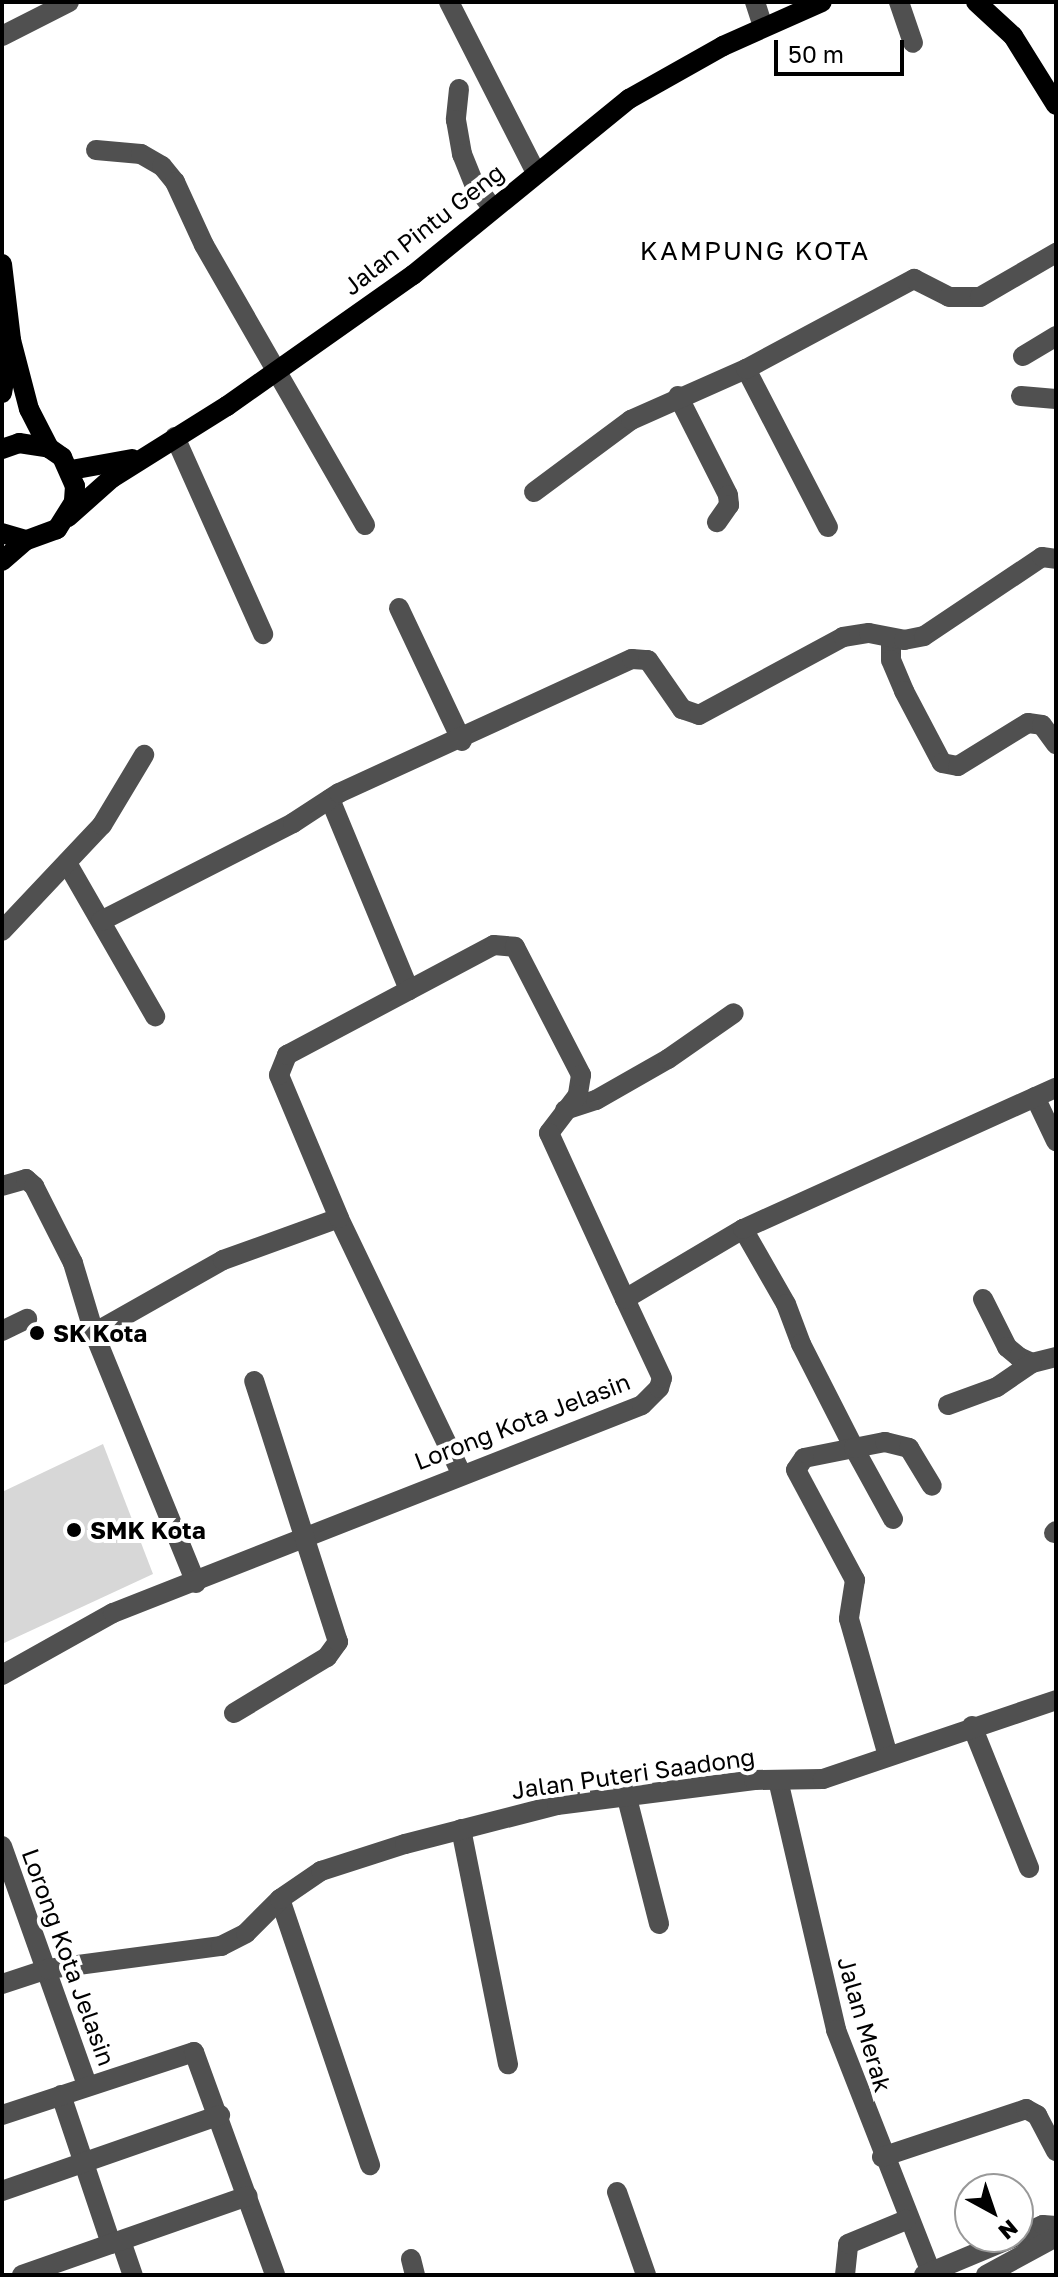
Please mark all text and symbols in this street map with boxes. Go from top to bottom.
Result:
scale bar [778,24,908,74]
text: 50 m [788,39,844,68]
street label: Jalan Pintu Geng [337,157,509,301]
district label: KAMPUNG KOTA [640,235,870,267]
place label: SK Kota [53,1319,147,1347]
marker: SK Kota [28,1324,46,1342]
street label: Lorong Kota Jelasin [410,1367,634,1475]
place label: SMK Kota [90,1516,206,1544]
marker: SMK Kota [65,1521,83,1539]
street label: Jalan Puteri Saadong [509,1742,757,1804]
street label: Lorong Kota Jelasin [16,1845,122,2069]
street label: Jalan Merak [832,1953,898,2095]
north arrow [954,2173,1034,2253]
text: N [993,2215,1024,2246]

